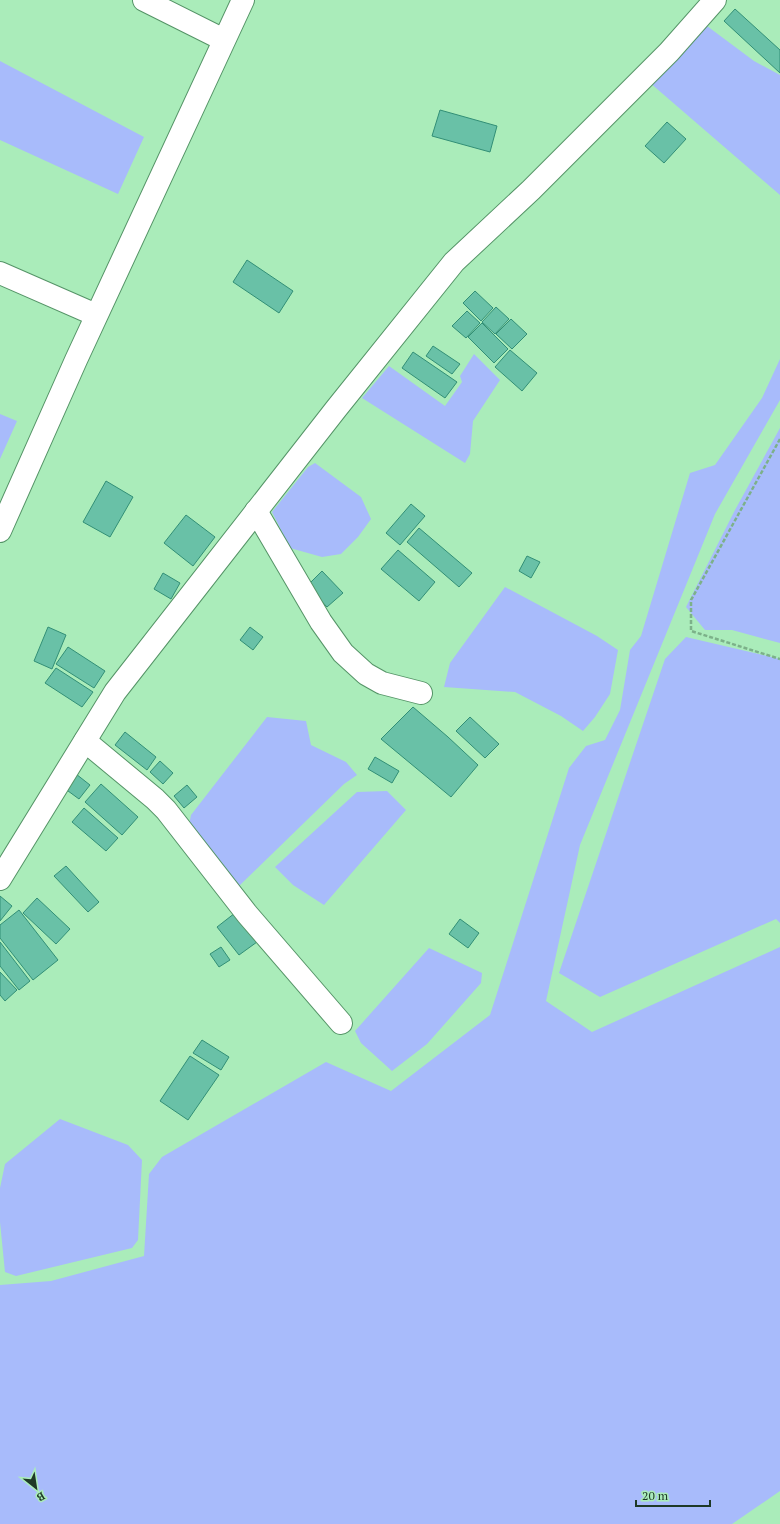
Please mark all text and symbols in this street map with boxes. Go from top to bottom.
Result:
north arrow [16,1468,56,1508]
scale bar [636,1482,710,1508]
text: 20 m [642,1488,669,1503]
text: B [34,1489,48,1505]

